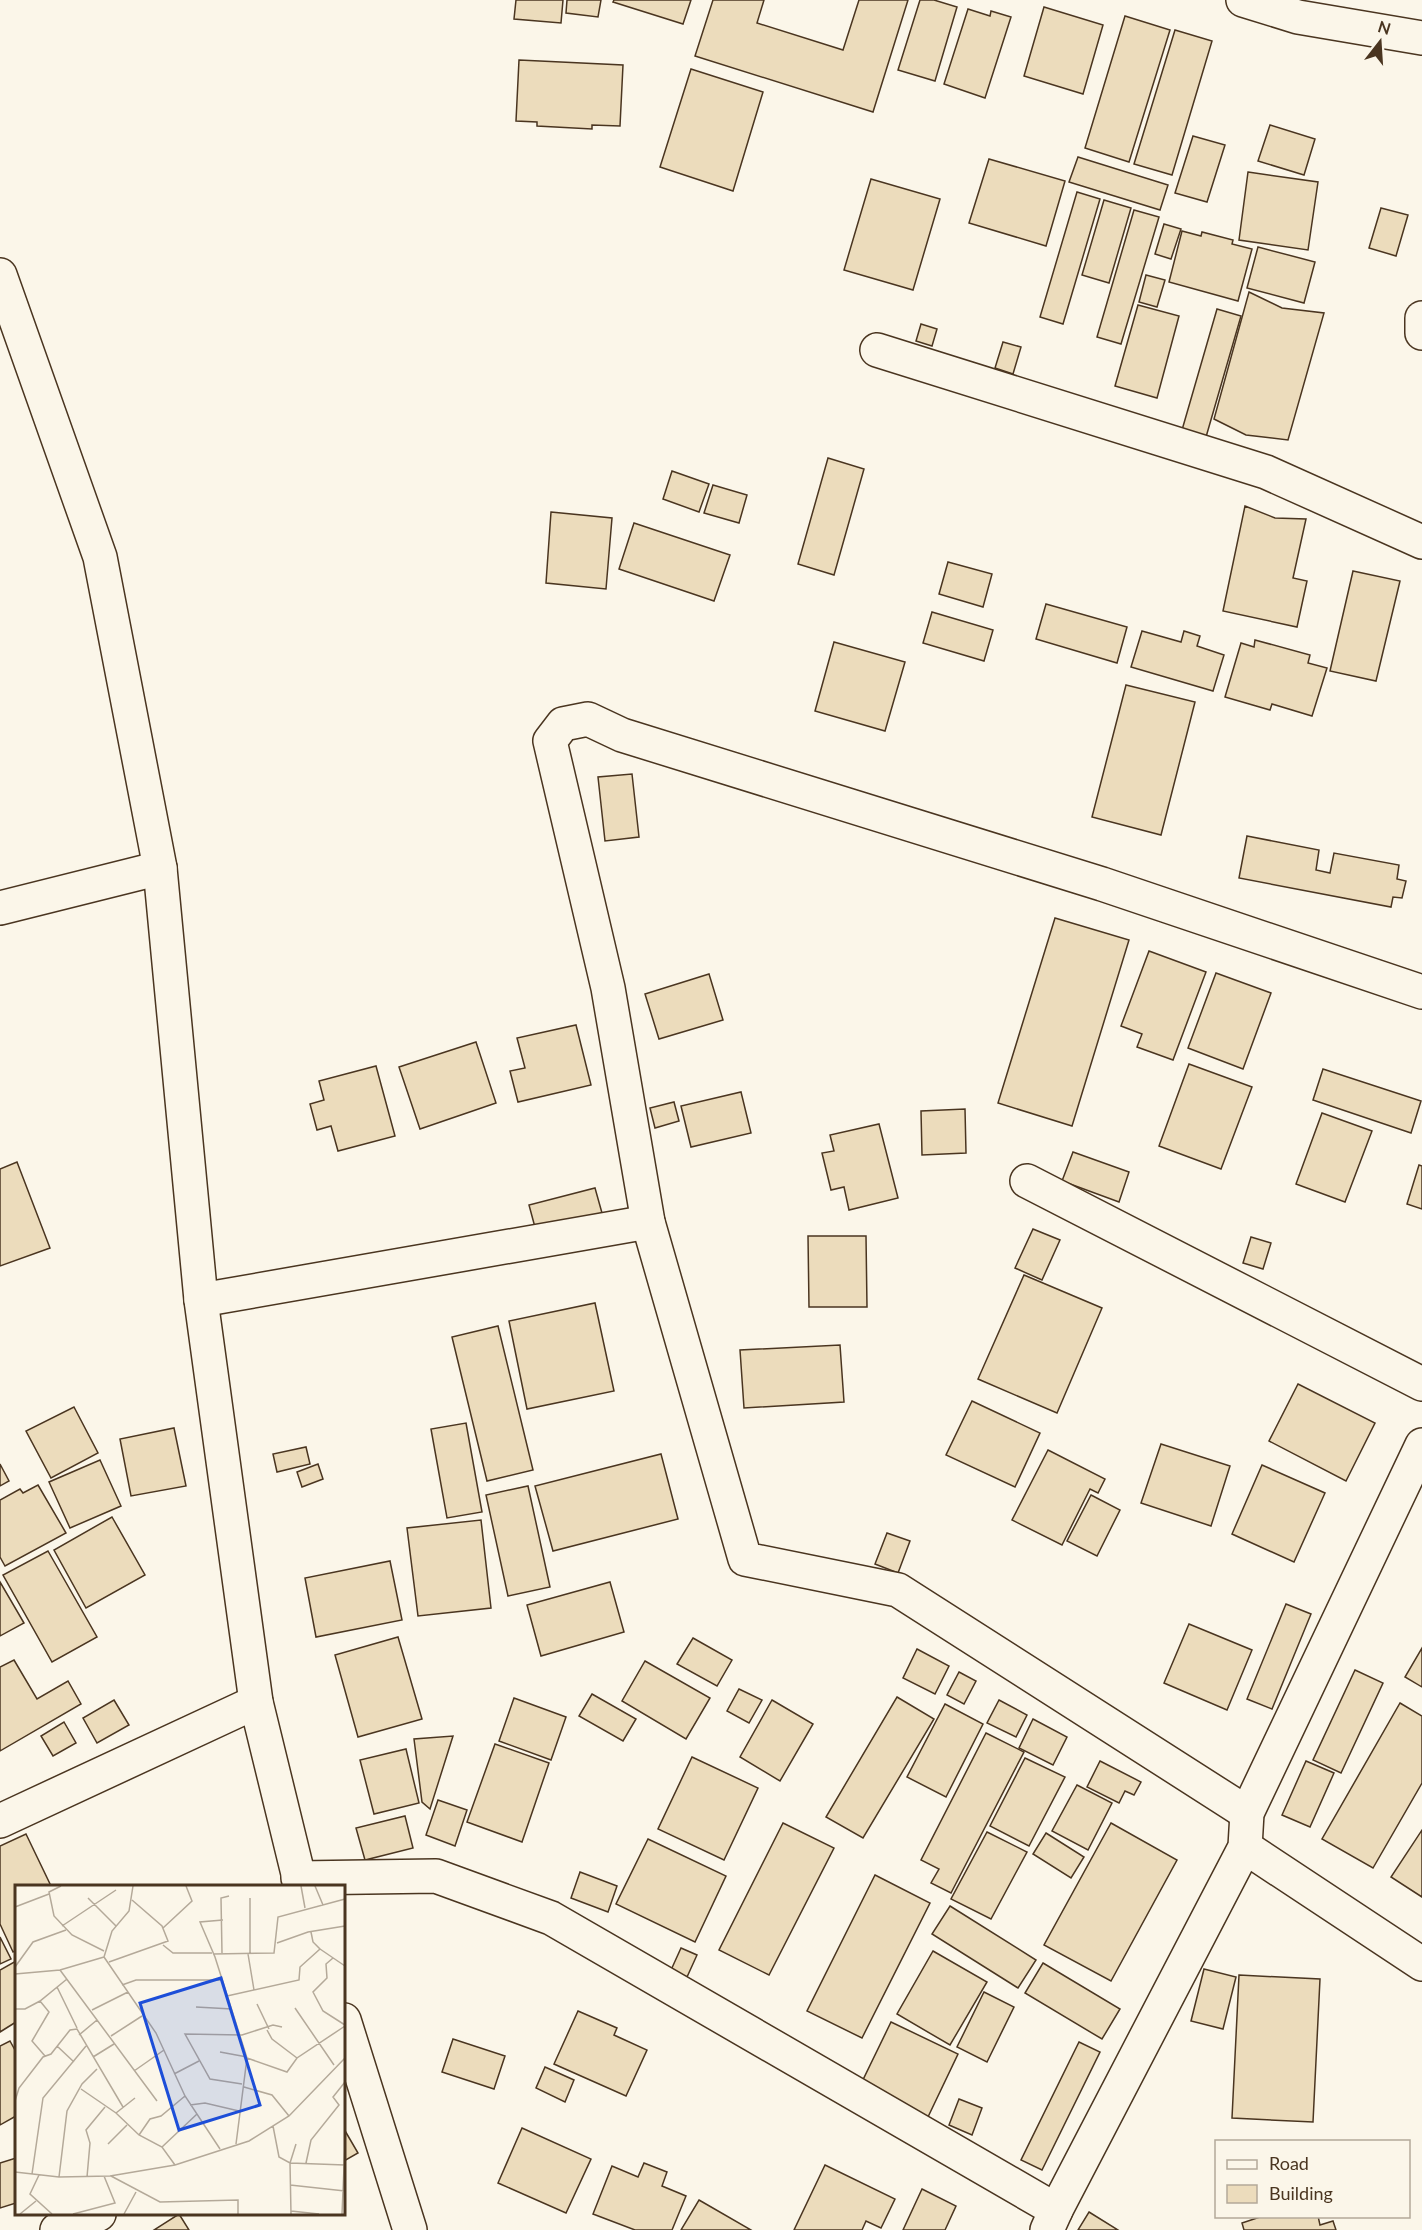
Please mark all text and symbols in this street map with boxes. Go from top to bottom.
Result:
north arrow [1350,12,1410,72]
text: N [1376,16,1393,38]
inset map [15,1885,345,2215]
legend [1215,2140,1410,2218]
text: Road [1269,2152,1309,2174]
text: Building [1269,2182,1333,2204]

